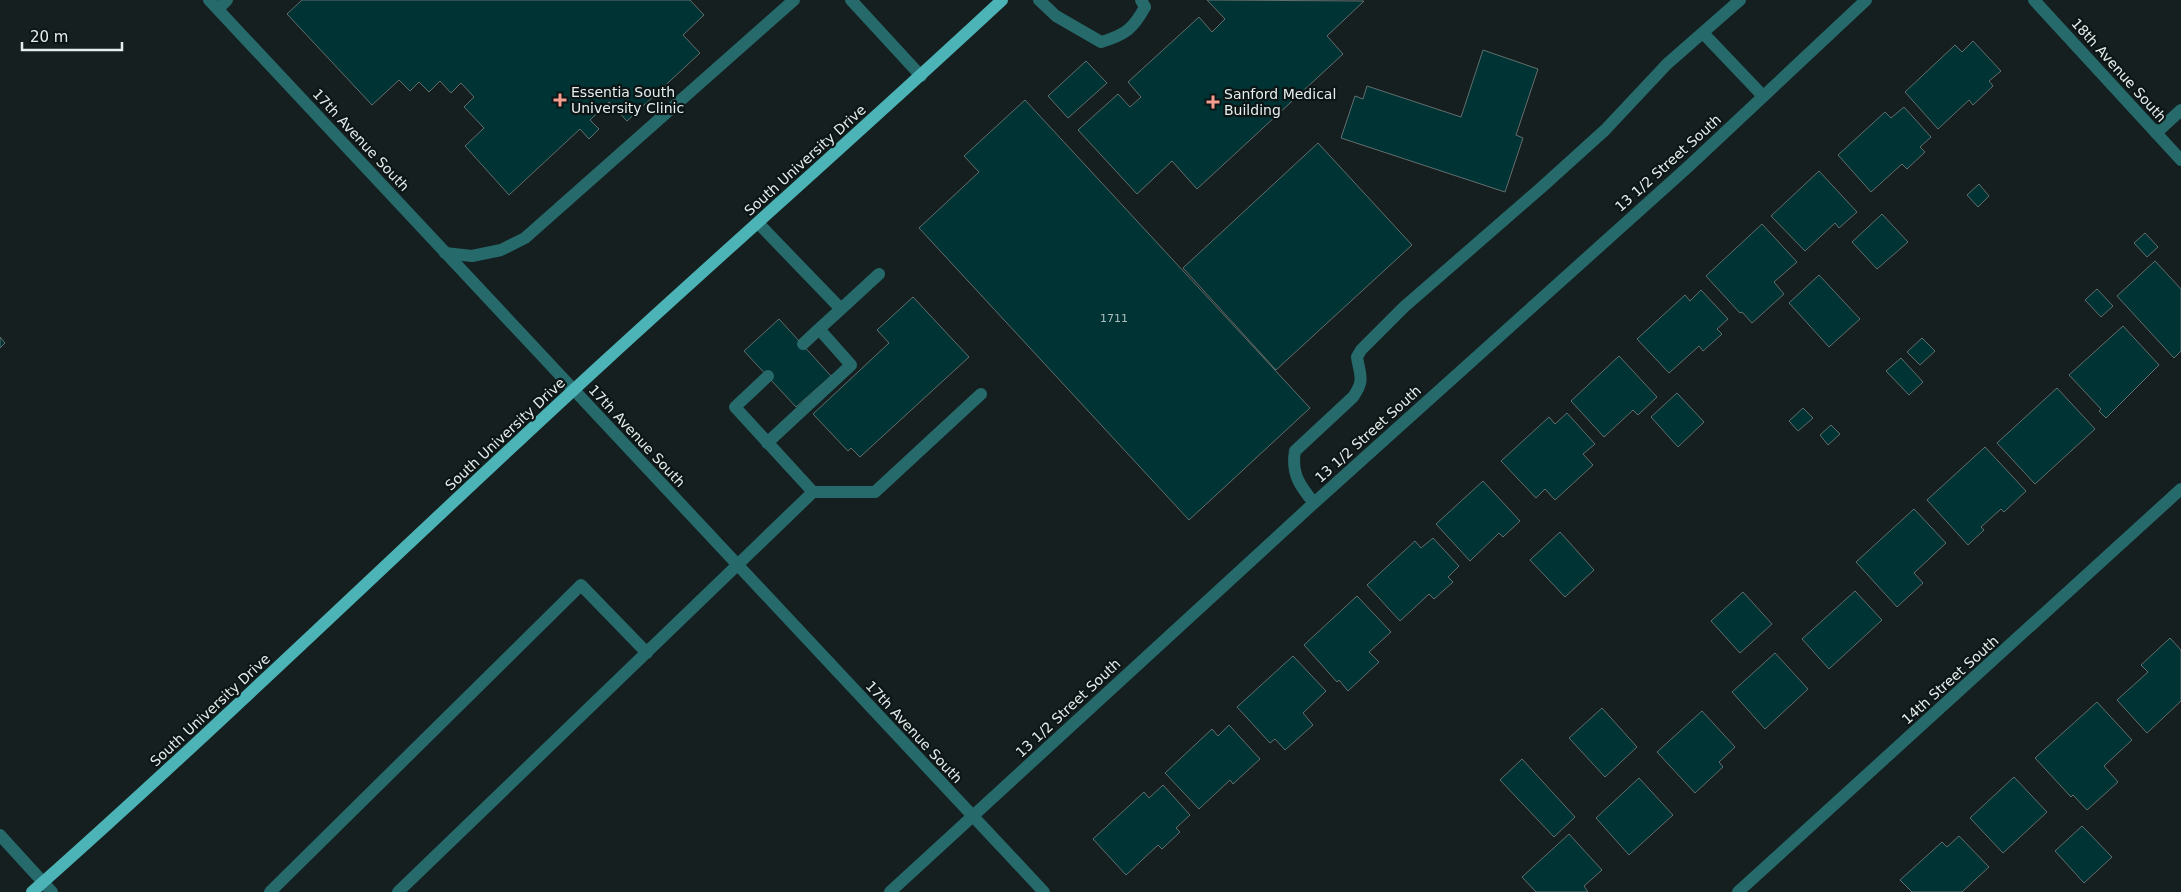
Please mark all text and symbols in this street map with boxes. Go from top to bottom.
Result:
street label: 18th Avenue South [2068,15,2170,125]
scale bar [22,20,122,52]
text: 20 m [30,28,68,46]
place label: Essentia South University Clinic [571,84,684,116]
street label: 17th Avenue South [310,86,412,194]
place label: Sanford Medical Building [1224,86,1336,118]
marker: Essentia South University Clinic [553,93,567,107]
marker: Sanford Medical Building [1206,95,1220,109]
street label: South University Drive [741,101,869,219]
street label: 13 1/2 Street South [1612,111,1724,215]
house number: 1711 [1100,312,1128,325]
street label: South University Drive [442,374,568,494]
street label: 17th Avenue South [586,382,688,490]
street label: 13 1/2 Street South [1312,382,1424,486]
street label: 14th Street South [1898,632,2002,728]
street label: South University Drive [147,650,273,770]
street label: 13 1/2 Street South [1012,655,1124,761]
street label: 17th Avenue South [863,678,965,786]

